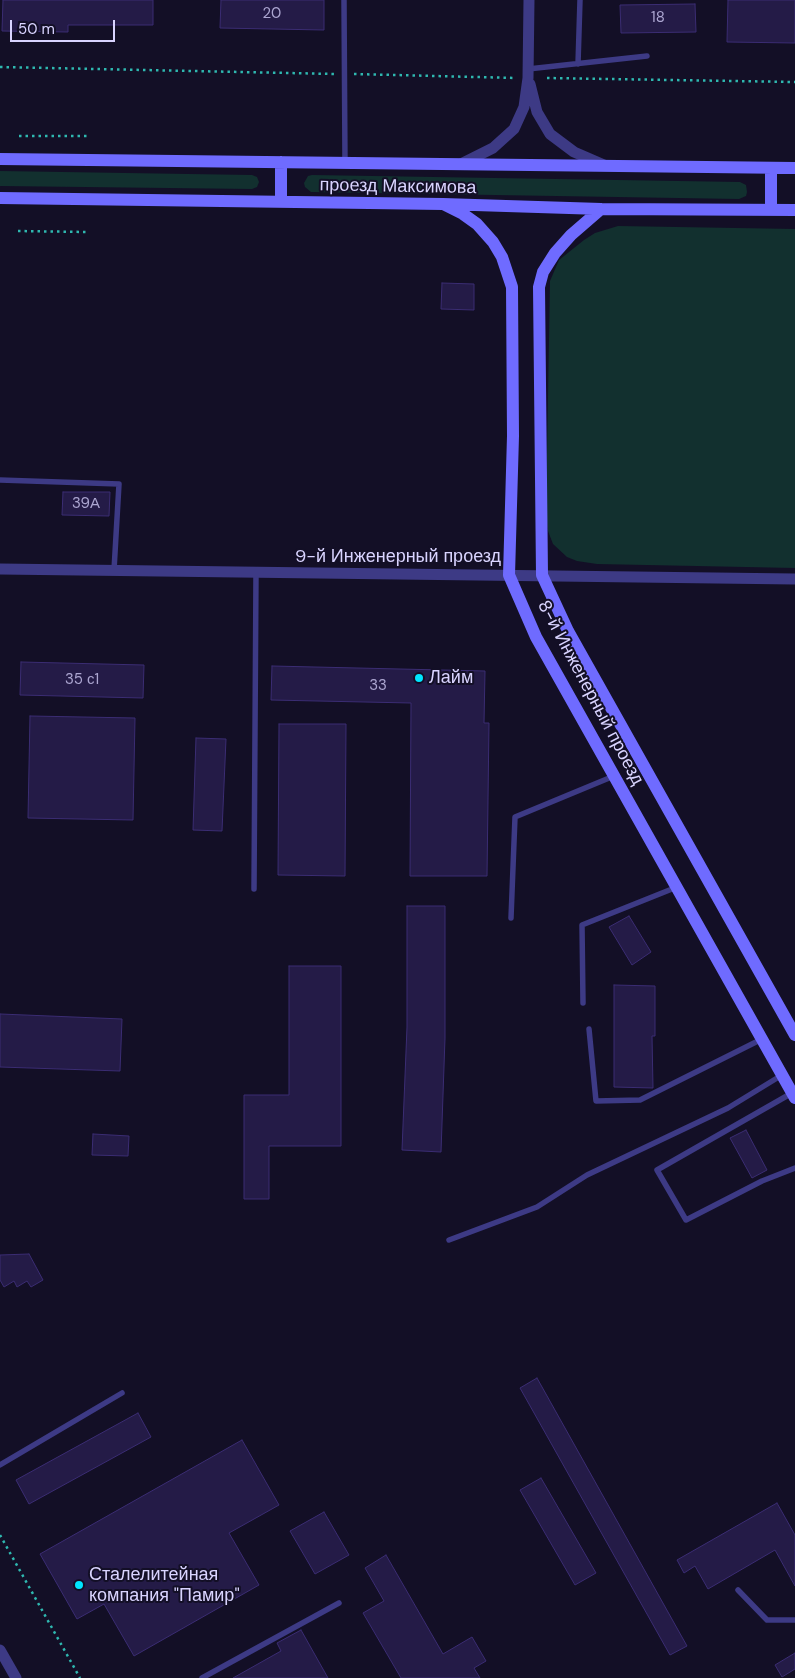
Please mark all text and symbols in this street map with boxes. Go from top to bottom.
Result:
house number: 20 [263,5,281,23]
house number: 18 [651,9,665,27]
scale bar [12,10,118,42]
text: 50 m [18,19,55,39]
street label: проезд Максимова [320,175,476,199]
house number: 39А [72,495,100,513]
street label: 9-й Инженерный проезд [295,546,501,568]
street label: 8-й Инженерный проезд [532,597,648,789]
place label: Лайм [429,667,473,689]
house number: 35 с1 [65,671,99,689]
marker: Лайм [413,672,425,684]
house number: 33 [369,677,387,695]
place label: Сталелитейная компания "Памир" [89,1564,240,1606]
marker: Сталелитейная компания "Памир" [73,1579,85,1591]

